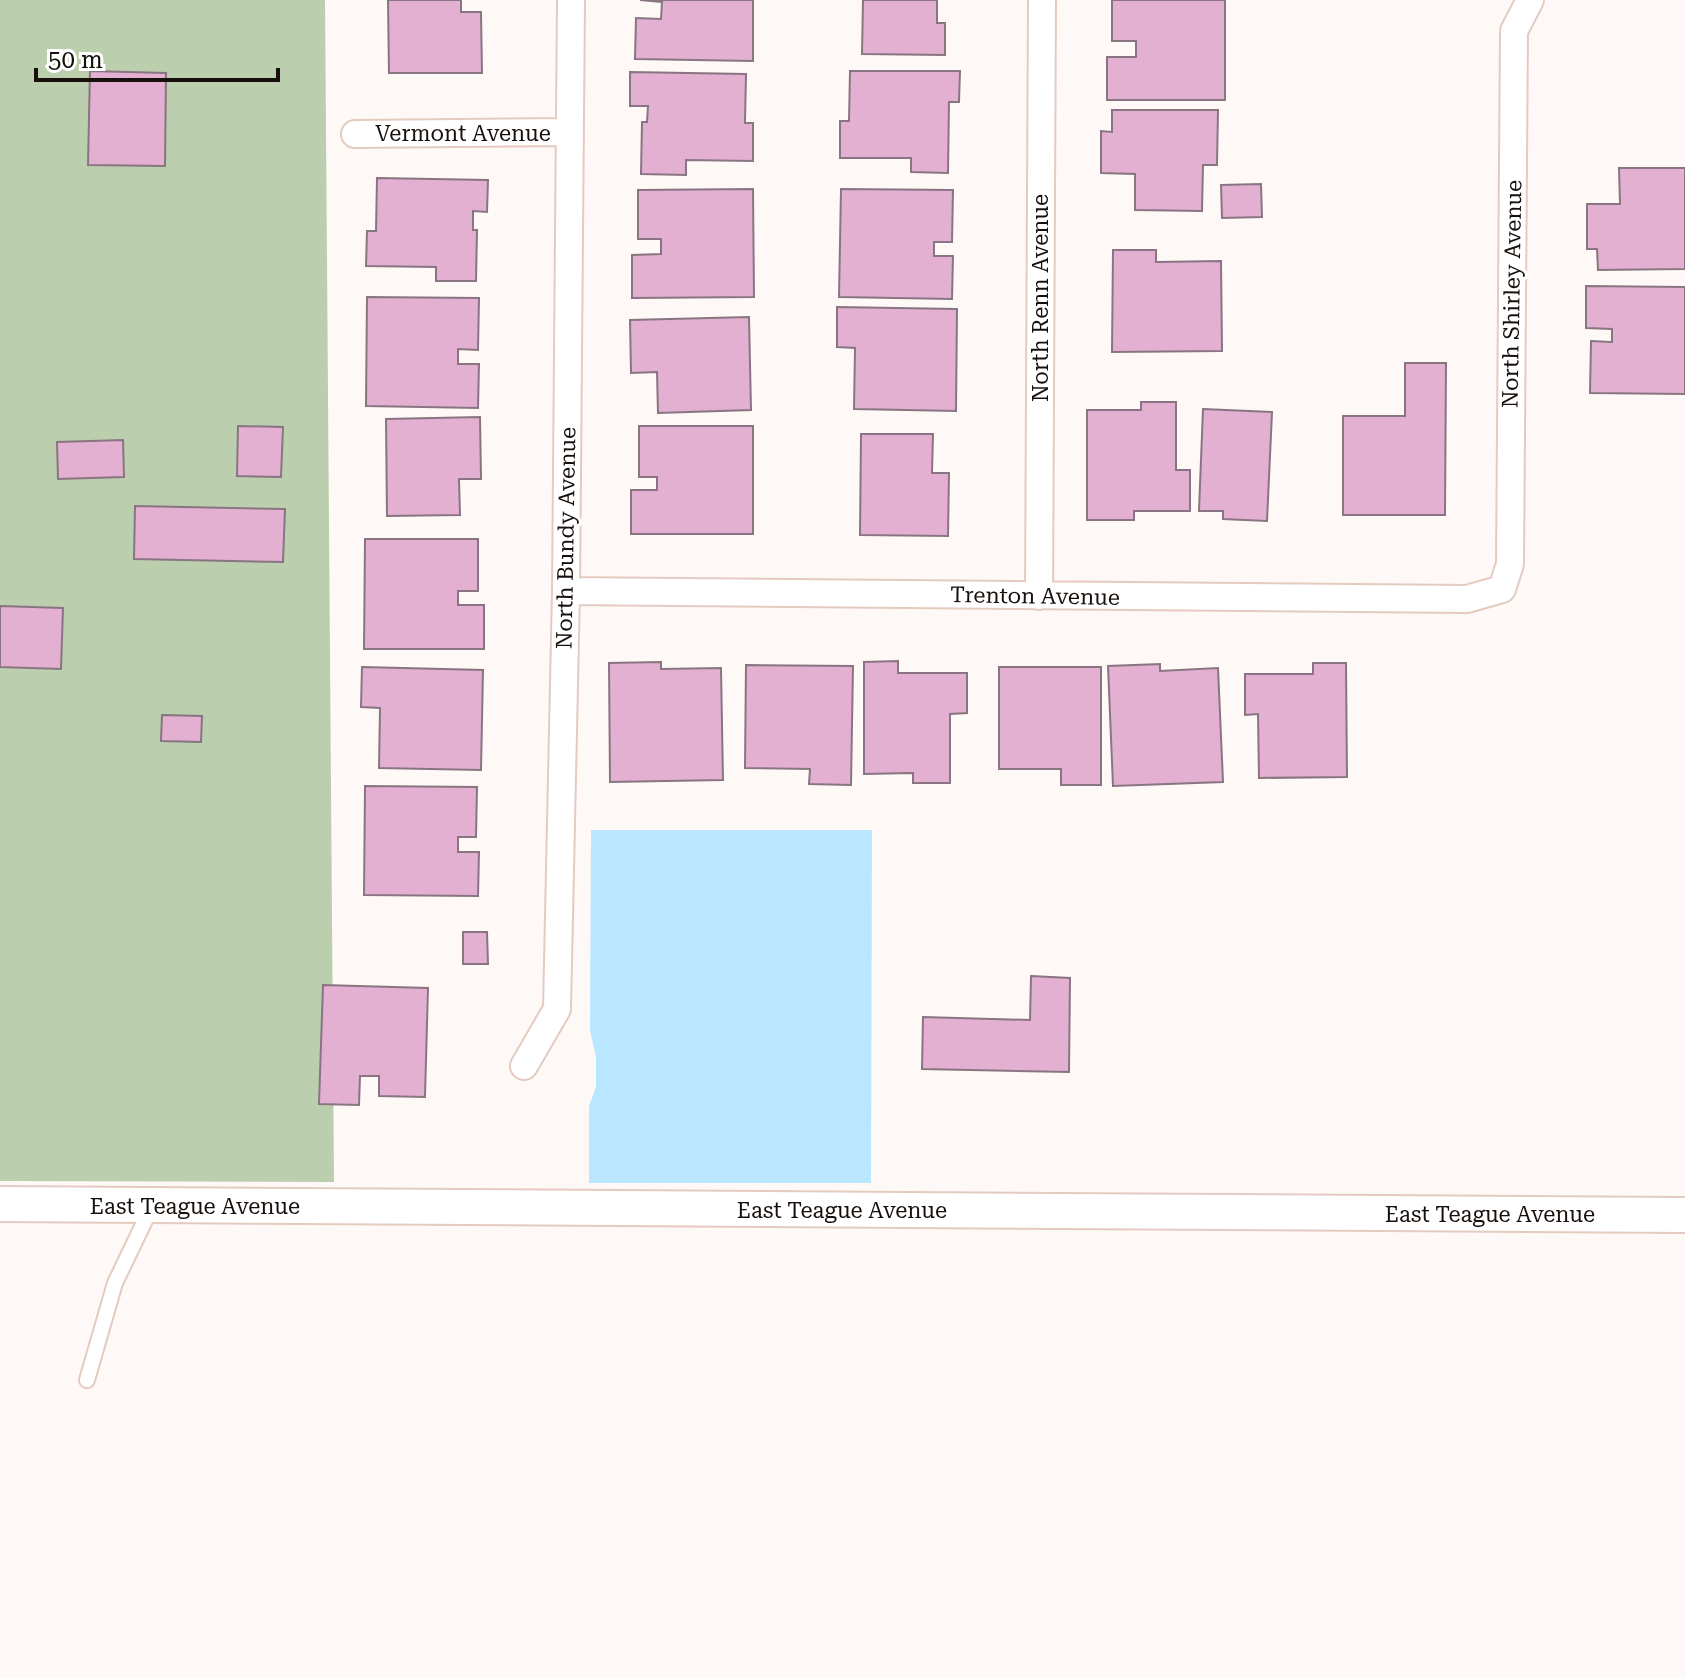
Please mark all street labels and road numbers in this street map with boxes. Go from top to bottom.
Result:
street label: Vermont Avenue [375,121,551,146]
street label: North Shirley Avenue [1498,180,1526,408]
street label: North Renn Avenue [1028,194,1053,402]
street label: North Bundy Avenue [552,427,580,649]
street label: Trenton Avenue [950,582,1120,610]
street label: East Teague Avenue [90,1194,300,1219]
street label: East Teague Avenue [737,1198,947,1223]
street label: East Teague Avenue [1385,1202,1595,1227]

